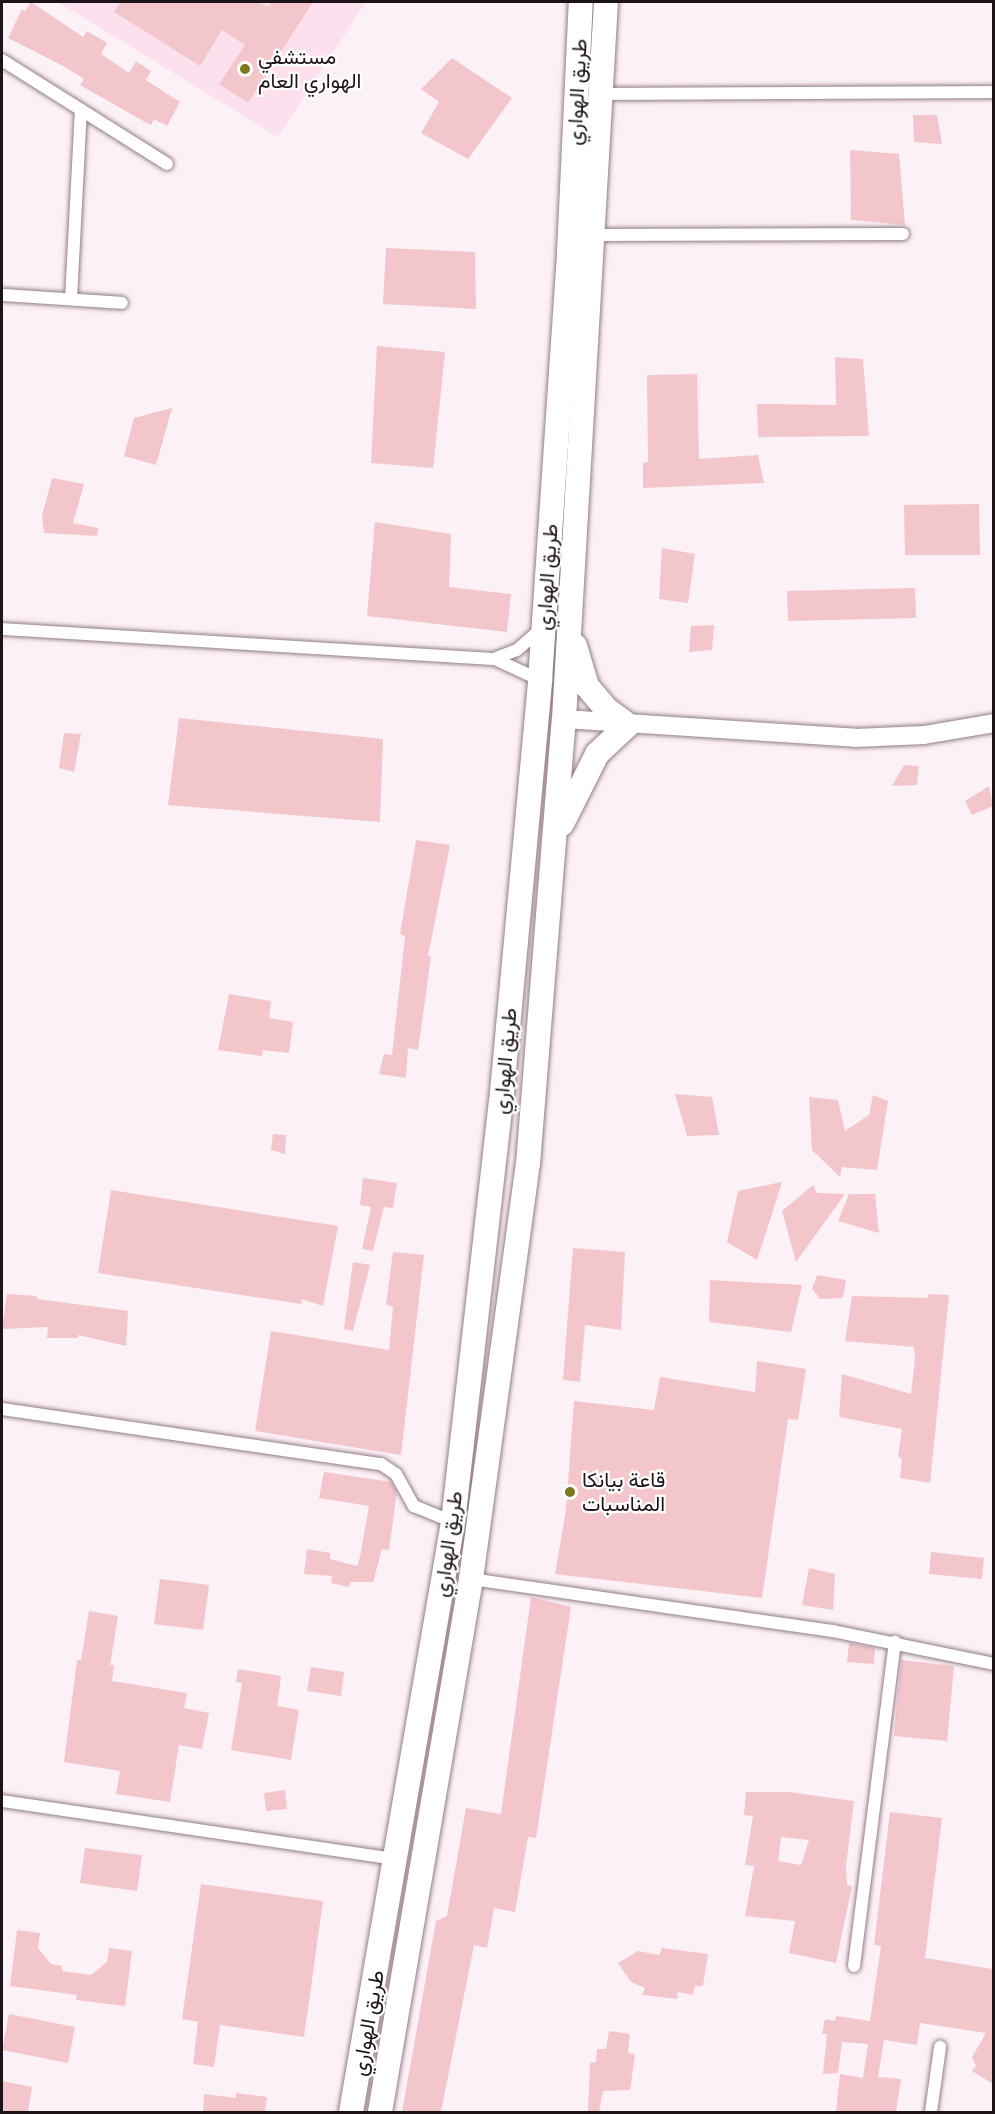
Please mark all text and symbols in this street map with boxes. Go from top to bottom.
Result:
street label: طريق الهواري [562,38,592,146]
place label: مستشفي الهواري العام [258,44,361,94]
marker: مستشفي الهواري العام [236,60,254,78]
street label: طريق الهواري [531,523,563,631]
street label: طريق الهواري [488,1007,522,1115]
place label: قاعة بيانكا المناسبات [582,1467,665,1517]
marker: قاعة بيانكا المناسبات [563,1485,577,1499]
street label: طريق الهواري [428,1489,468,1599]
street label: طريق الهواري [346,1968,390,2078]

